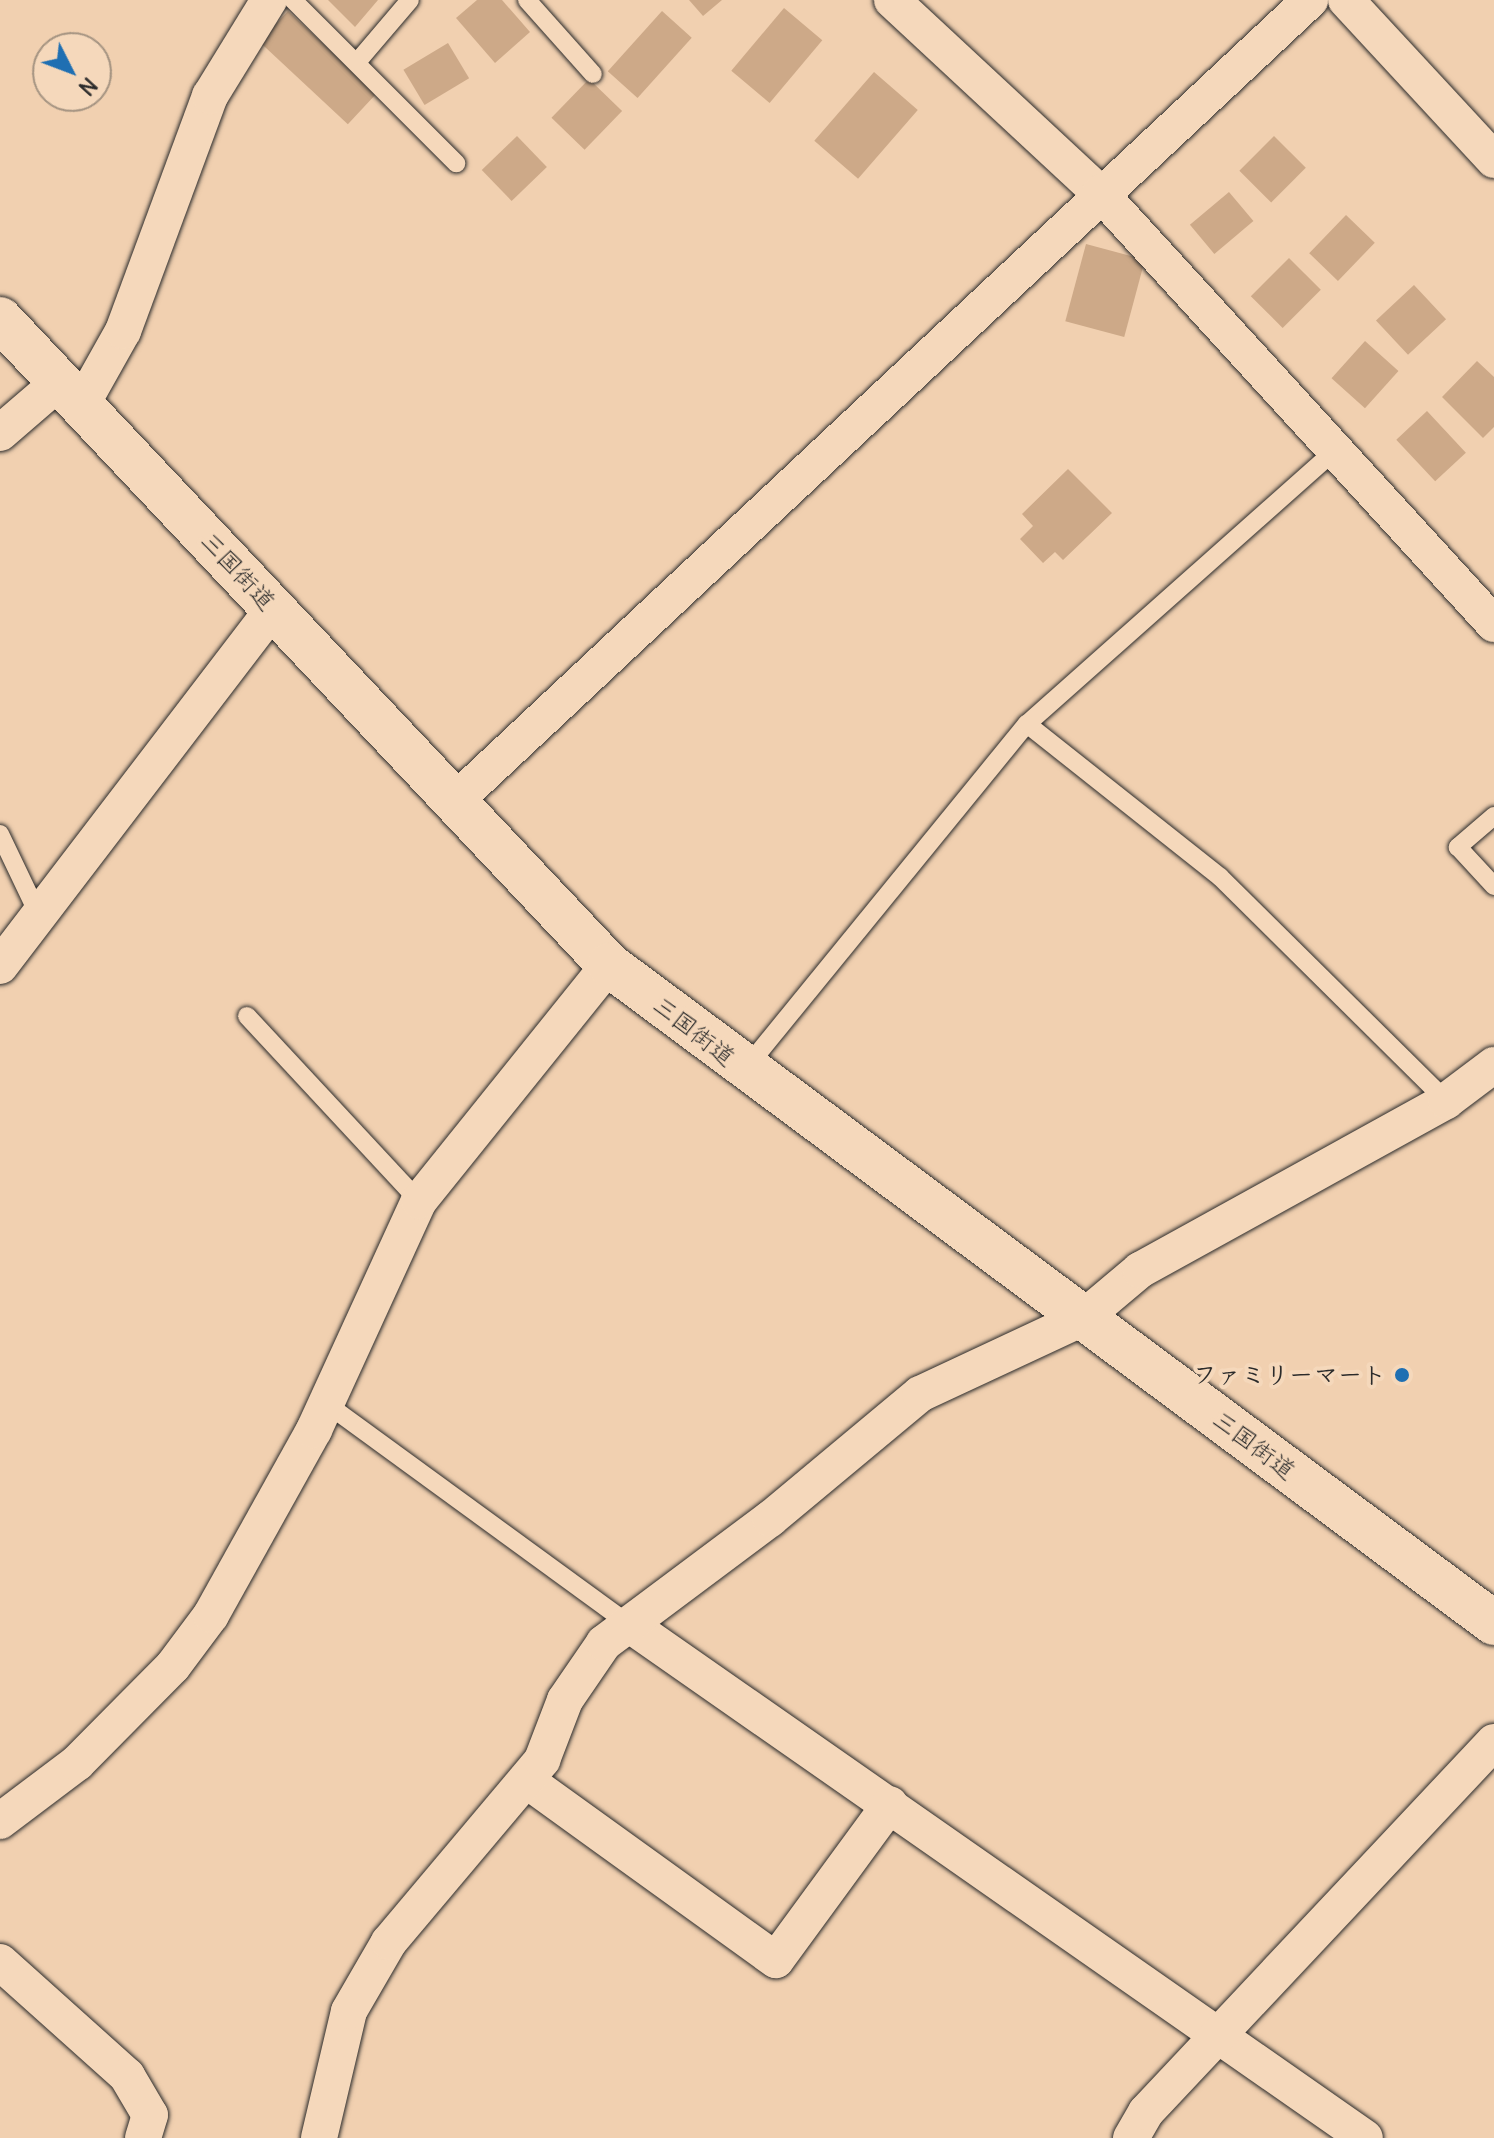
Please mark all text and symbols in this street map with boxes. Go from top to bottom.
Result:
north arrow [32,32,112,112]
text: N [73,72,104,102]
street label: 三国街道 [195,526,281,616]
street label: 三国街道 [647,990,741,1072]
place label: ファミリーマート [1194,1361,1386,1389]
marker: ファミリーマート [1393,1366,1411,1384]
street label: 三国街道 [1207,1405,1301,1485]

